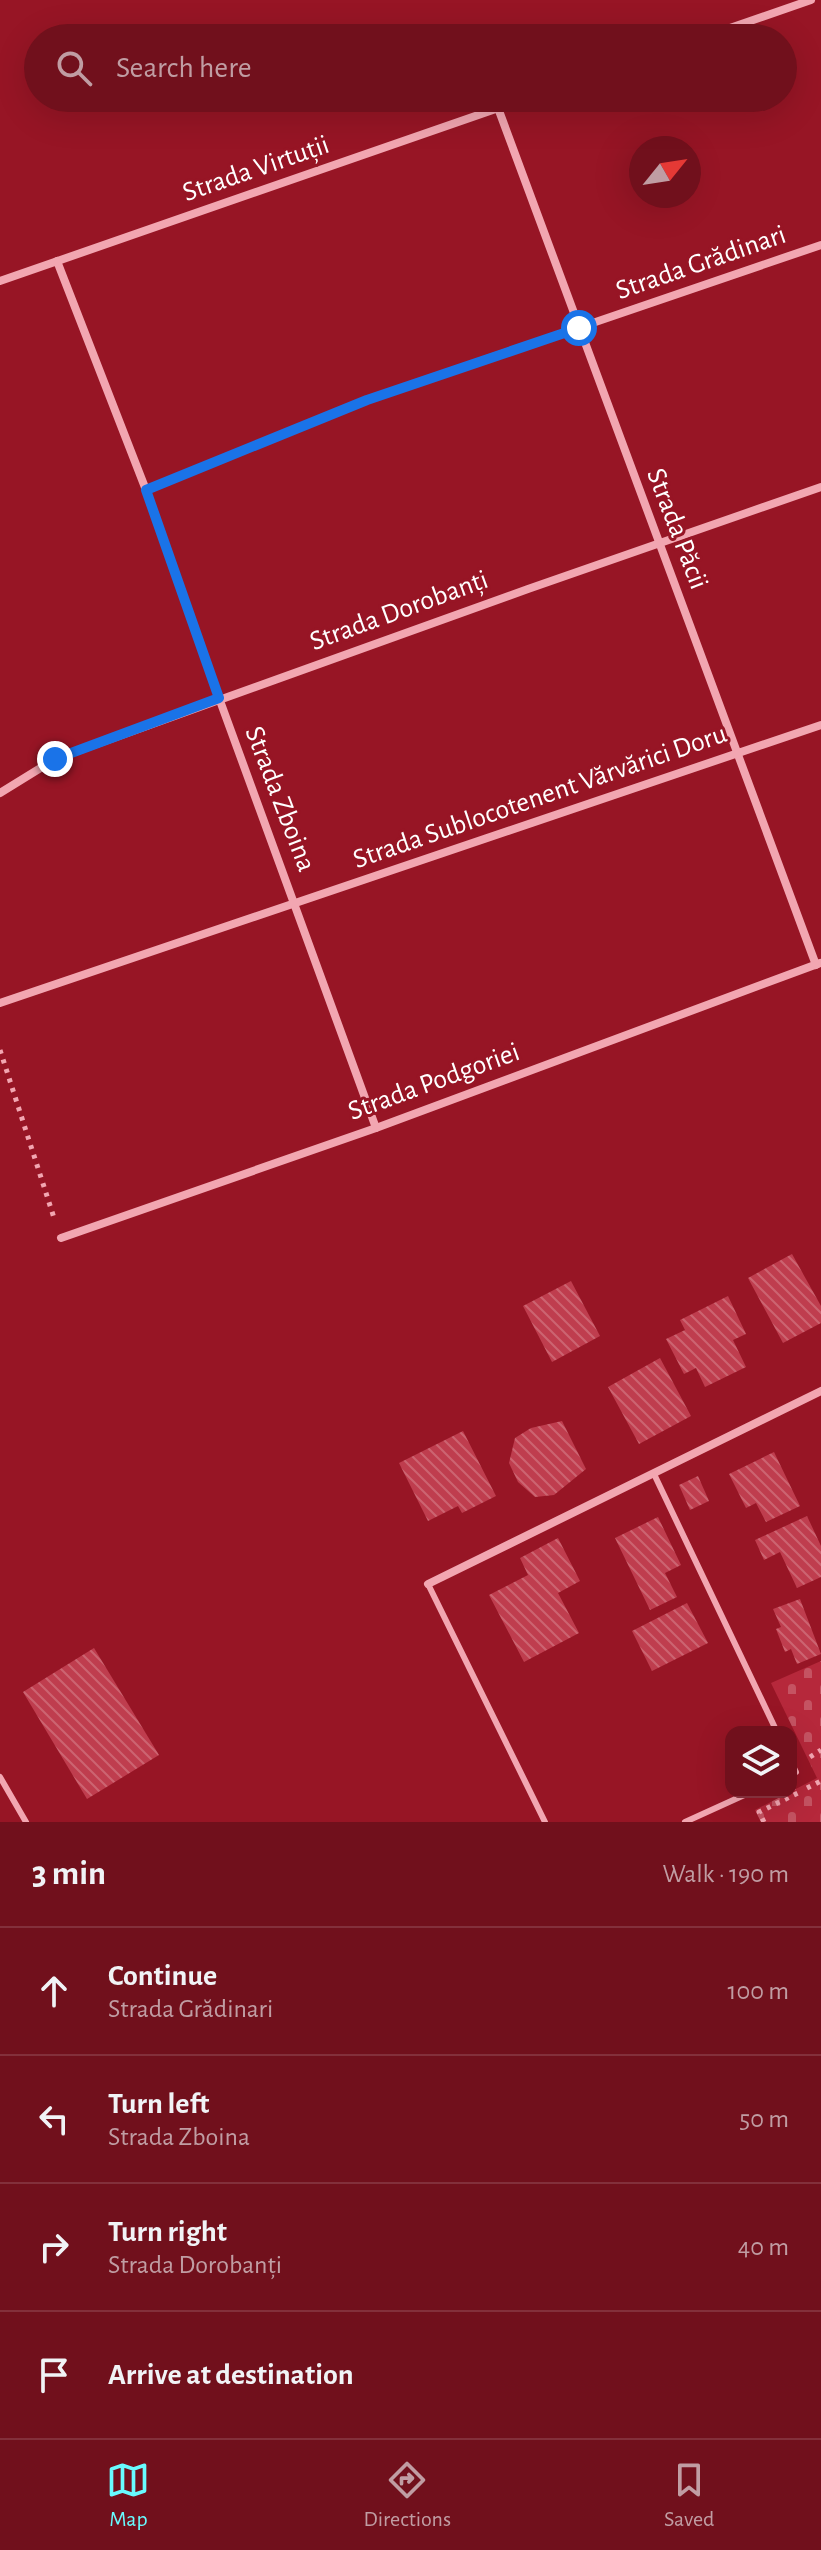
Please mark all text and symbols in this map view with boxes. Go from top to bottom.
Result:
search box [24,24,797,112]
icon: search [52,46,96,90]
text: Search here [116,53,252,83]
street label: Strada Virtuții [179,131,333,208]
north arrow [629,136,701,208]
street label: Strada Grădinari [612,221,790,305]
route start [561,310,597,346]
street label: Strada Păcii [641,465,713,593]
street label: Strada Dorobanți [306,566,492,657]
street label: Strada Sublocotenent Vărvărici Doru [350,720,730,874]
street label: Strada Zboina [240,723,321,875]
route end [37,741,73,777]
street label: Strada Podgoriei [345,1038,523,1126]
map controls [725,1726,797,1798]
button: layers [725,1726,797,1798]
text: 3 min [32,1857,106,1891]
text: Walk · 190 m [662,1861,789,1887]
text: Continue [108,1961,217,1991]
icon: ahead [32,1969,76,2013]
text: 100 m [728,1978,789,2004]
text: Strada Grădinari [108,1996,273,2022]
text: Turn left [108,2089,209,2119]
icon: left [32,2097,76,2141]
text: 50 m [739,2106,789,2132]
text: Strada Zboina [108,2124,250,2150]
text: Turn right [108,2217,227,2247]
icon: right [32,2225,76,2269]
text: 40 m [738,2234,789,2260]
text: Strada Dorobanți [108,2252,282,2278]
icon: arrive [32,2353,76,2397]
text: Arrive at destination [108,2360,354,2390]
tab: Map [106,2458,150,2532]
tab: Directions [363,2458,451,2532]
tab: Saved [664,2458,714,2532]

